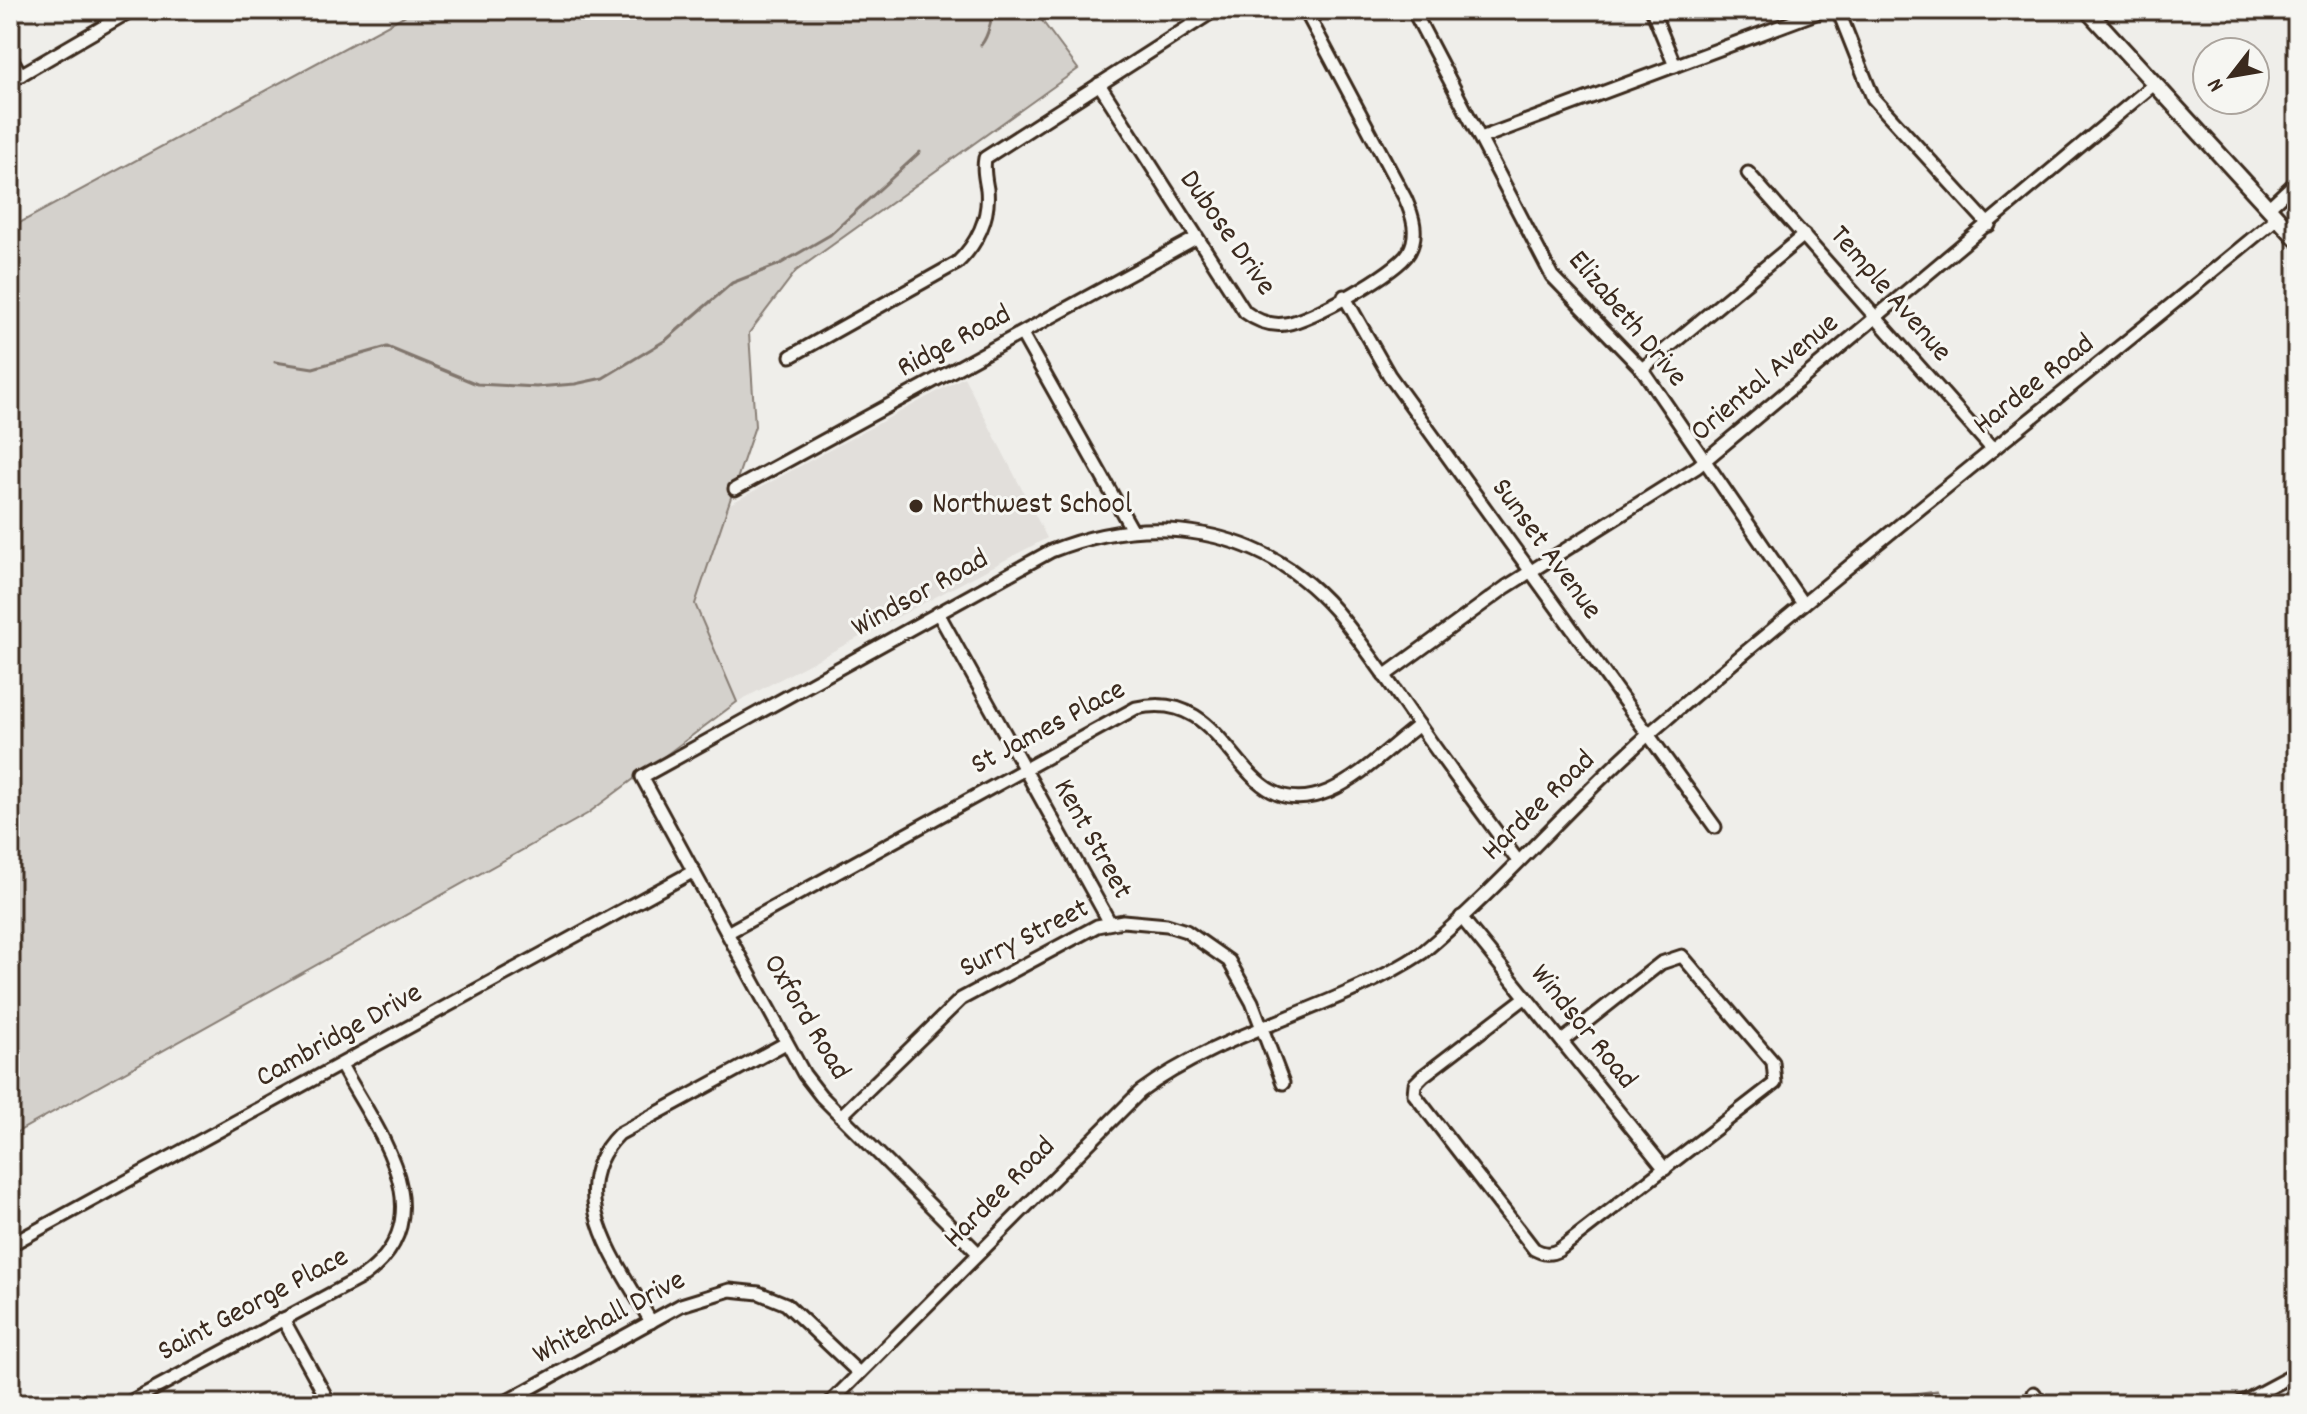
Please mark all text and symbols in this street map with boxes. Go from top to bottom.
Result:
north arrow [2191,36,2271,116]
text: N [2201,72,2233,97]
street label: Dubose Drive [1167,162,1285,306]
street label: Temple Avenue [1817,217,1961,373]
street label: Elizabeth Drive [1556,242,1696,398]
street label: Ridge Road [890,295,1020,391]
street label: Oriental Avenue [1682,304,1850,454]
street label: Hardee Road [1965,325,2105,447]
street label: Sunset Avenue [1479,470,1611,630]
place label: Northwest School [932,485,1132,528]
marker: Northwest School [907,497,925,515]
street label: Windsor Road [845,540,997,650]
street label: St James Place [964,670,1134,788]
street label: Hardee Road [1473,742,1607,872]
street label: Kent Street [1040,772,1142,908]
street label: Surry Street [953,889,1097,991]
street label: Oxford Road [750,947,860,1089]
street label: Windsor Road [1518,956,1646,1100]
street label: Cambridge Drive [249,974,431,1100]
street label: Hardee Road [935,1128,1067,1260]
street label: Saint George Place [151,1238,357,1374]
street label: Whitehall Drive [526,1261,694,1377]

